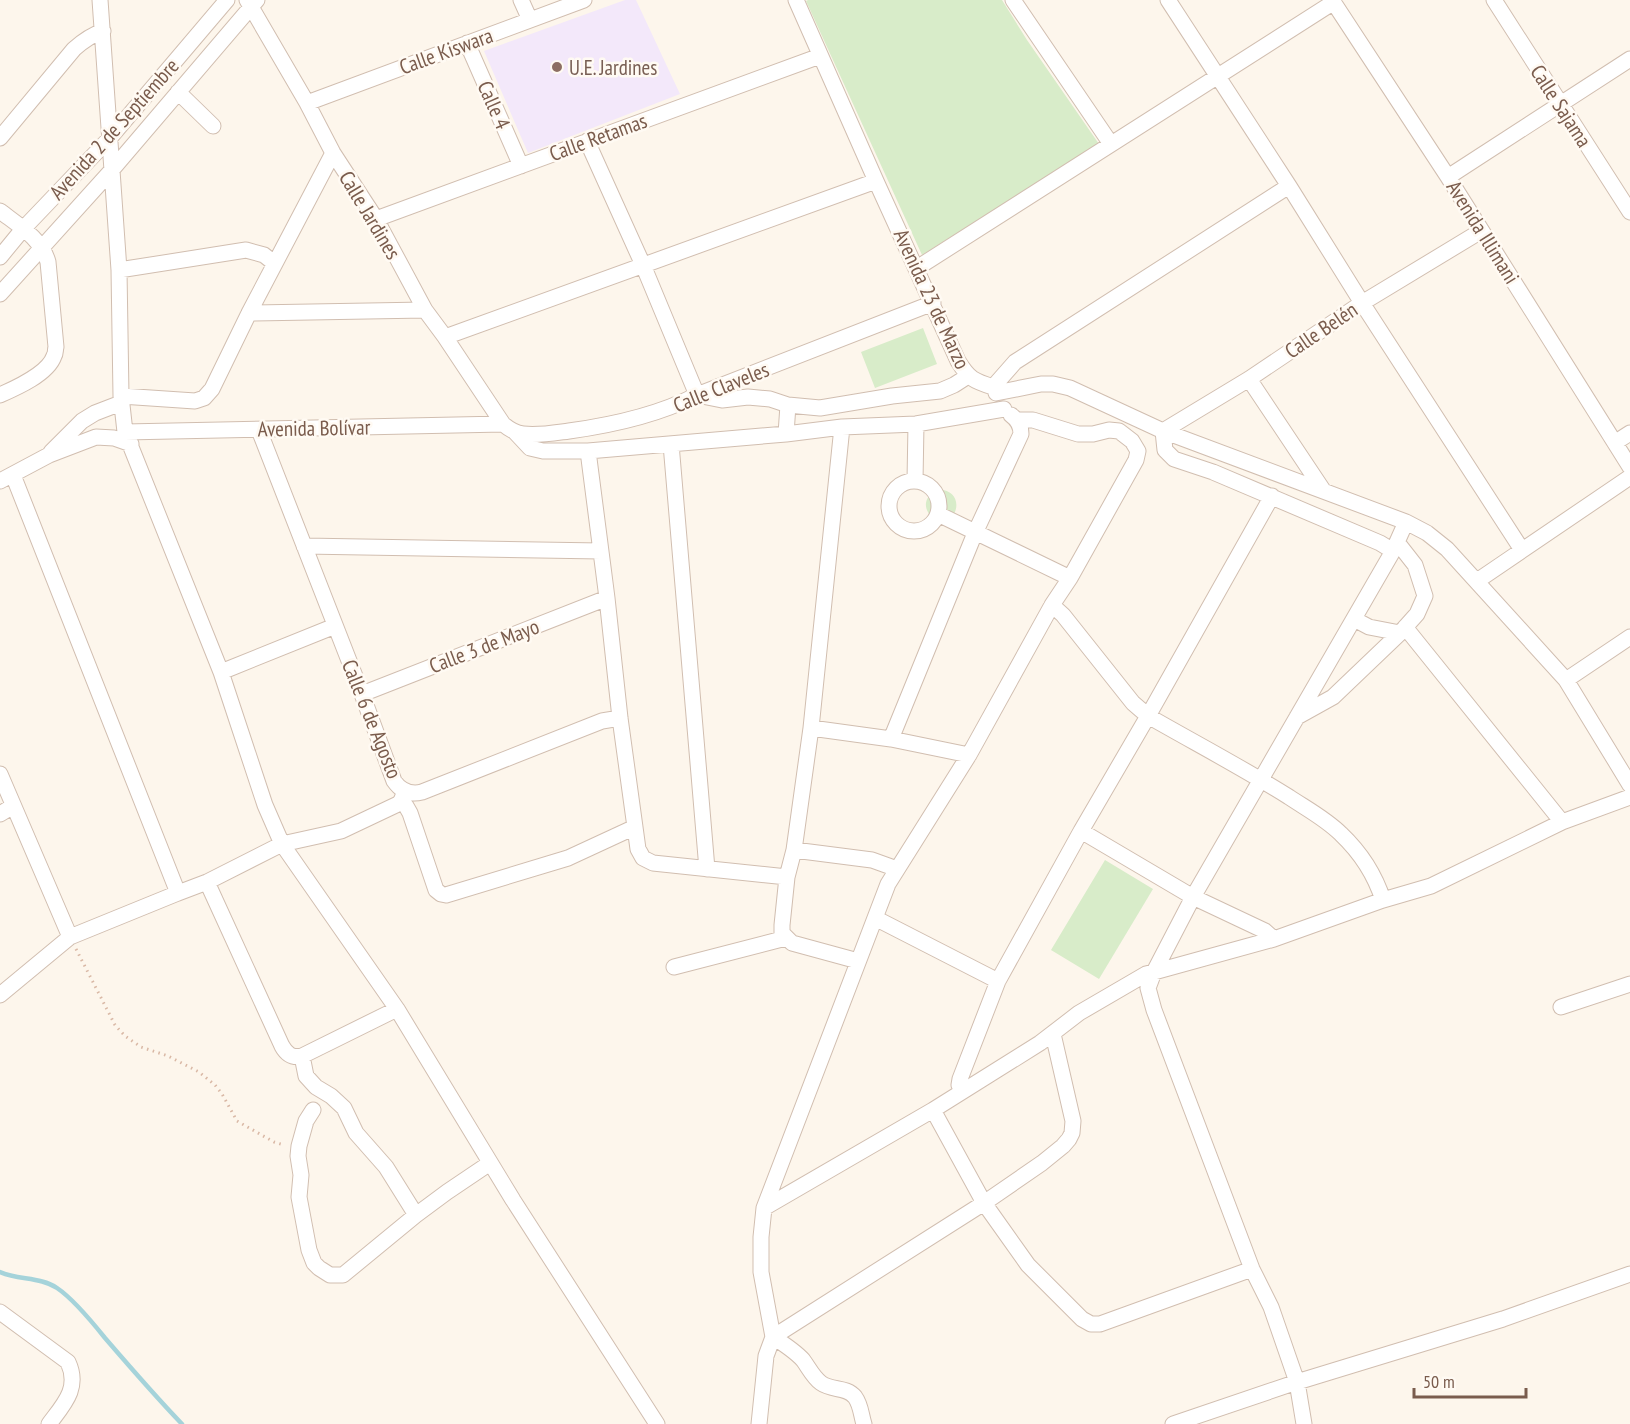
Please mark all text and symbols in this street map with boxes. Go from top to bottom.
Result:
street label: Calle Kiswara [396,22,496,80]
street label: Avenida 2 de Septiembre [43,53,185,205]
place label: U.E. Jardines [569,54,657,81]
marker: U.E. Jardines [550,60,564,74]
street label: Calle Sajama [1524,60,1598,152]
street label: Calle 4 [471,77,517,134]
street label: Calle Retamas [545,107,651,167]
street label: Calle Jardines [333,166,407,264]
street label: Avenida Illimani [1441,175,1525,289]
street label: Avenida 23 de Marzo [888,225,976,373]
street label: Calle Belén [1279,296,1363,364]
street label: Calle Claveles [669,356,773,418]
street label: Avenida Bolívar [257,414,371,442]
street label: Calle 3 de Mayo [425,613,543,679]
street label: Calle 6 de Agosto [336,656,408,782]
scale bar [1414,1361,1526,1399]
text: 50 m [1423,1370,1455,1393]

